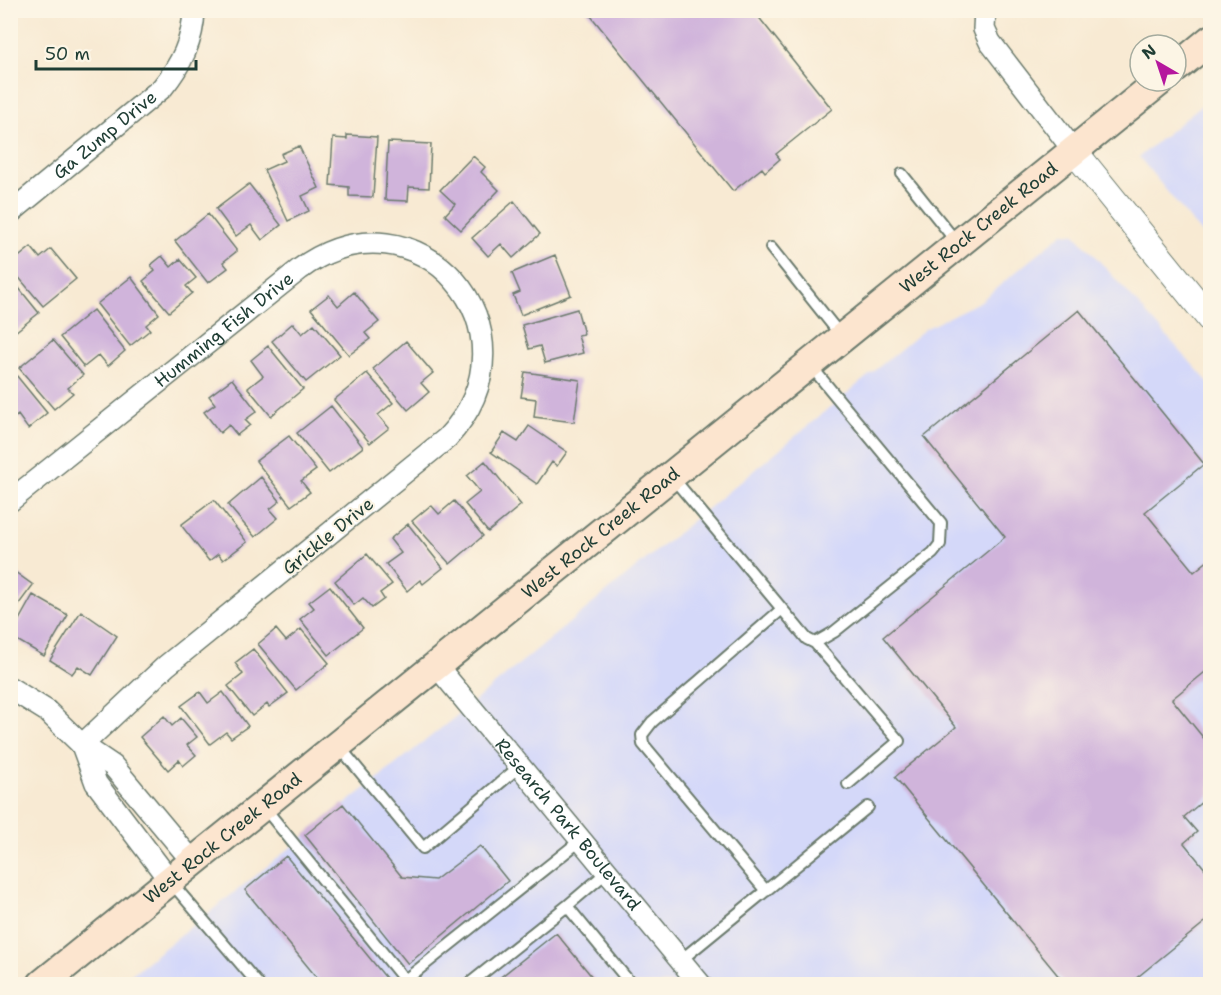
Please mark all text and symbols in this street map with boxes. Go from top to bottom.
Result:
scale bar [36,33,196,71]
north arrow [1128,33,1188,93]
text: N [1137,40,1160,64]
text: 50 m [45,42,90,66]
street label: Ga Zump Drive [48,85,162,185]
street label: West Rock Creek Road [895,156,1063,299]
street label: Humming Fish Drive [149,267,299,393]
street label: West Rock Creek Road [516,462,685,604]
street label: Grickle Drive [277,492,379,580]
street label: Research Park Boulevard [490,733,646,916]
street label: West Rock Creek Road [138,767,307,909]

